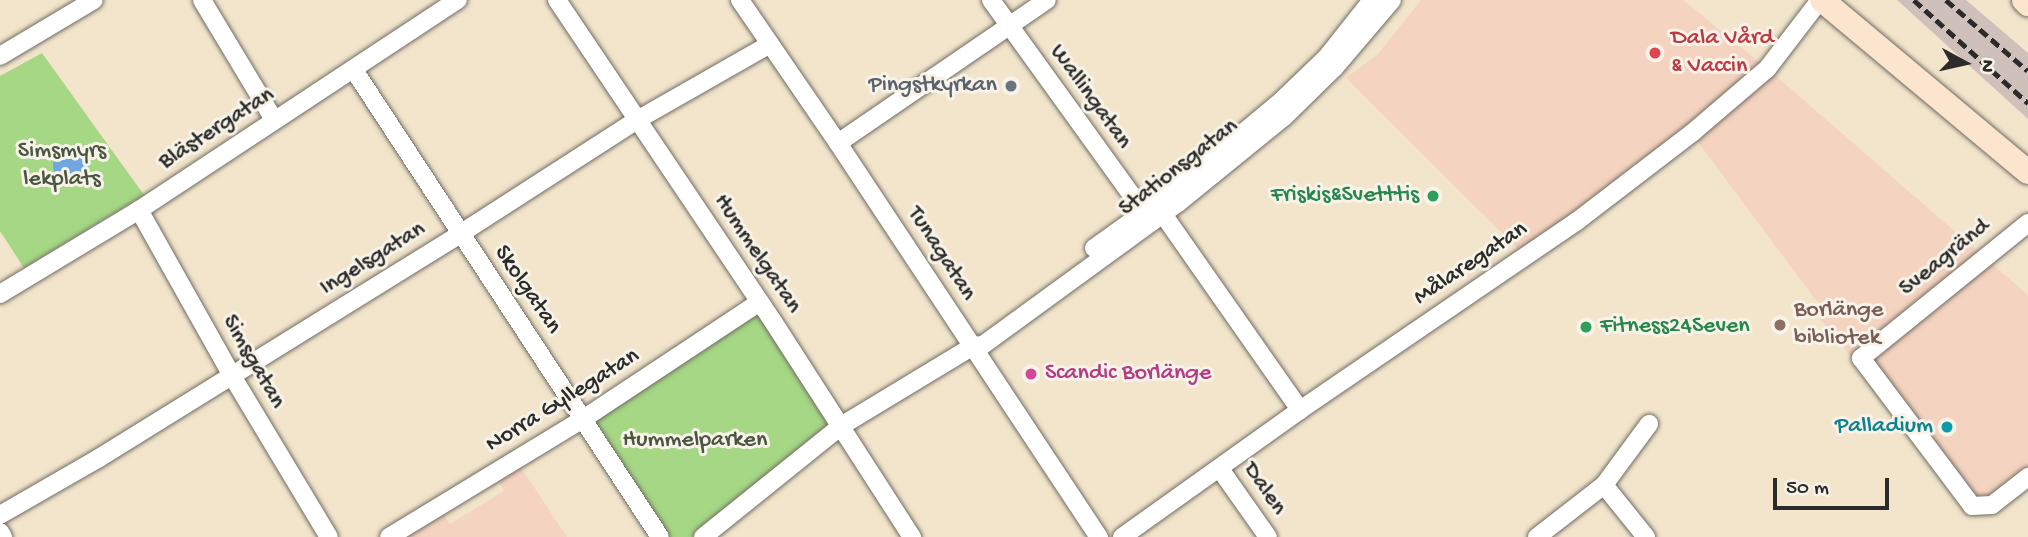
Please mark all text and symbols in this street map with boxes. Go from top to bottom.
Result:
place label: Dala Vård & Vaccin [1671,25,1773,81]
north arrow [1930,28,2000,98]
street label: Wallingatan [1042,39,1138,155]
marker: Dala Vård & Vaccin [1645,43,1665,63]
text: N [1974,58,1999,74]
place label: Pingstkyrkan [868,72,997,100]
marker: Pingstkyrkan [1003,78,1019,94]
street label: Blästergatan [154,81,280,177]
street label: Stationsgatan [1114,112,1244,224]
park label: Simsmyrs lekplats [18,138,106,194]
place label: Friskis&Svetttis [1271,182,1419,210]
marker: Friskis&Svetttis [1425,188,1441,204]
street label: Hummelgatan [706,189,808,319]
street label: Tunagatan [900,201,982,307]
street label: Sveagränd [1894,213,1996,303]
street label: Ingelsgatan [315,215,431,303]
street label: Målaregatan [1409,215,1533,313]
street label: Skolgatan [487,240,567,340]
place label: Borlänge bibliotek [1794,297,1883,353]
street label: Simsgatan [215,310,291,414]
place label: Fitness24Seven [1600,313,1750,341]
marker: Borlänge bibliotek [1772,317,1788,333]
marker: Fitness24Seven [1578,319,1594,335]
street label: Norra Gyllegatan [481,342,645,460]
place label: Scandic Borlänge [1045,360,1211,388]
marker: Scandic Borlänge [1023,366,1039,382]
place label: Palladium [1835,413,1933,441]
marker: Palladium [1939,419,1955,435]
park label: Hummelparken [623,427,767,455]
street label: Dalen [1236,457,1292,521]
scale bar [1776,463,1892,507]
text: 50 m [1786,477,1829,502]

